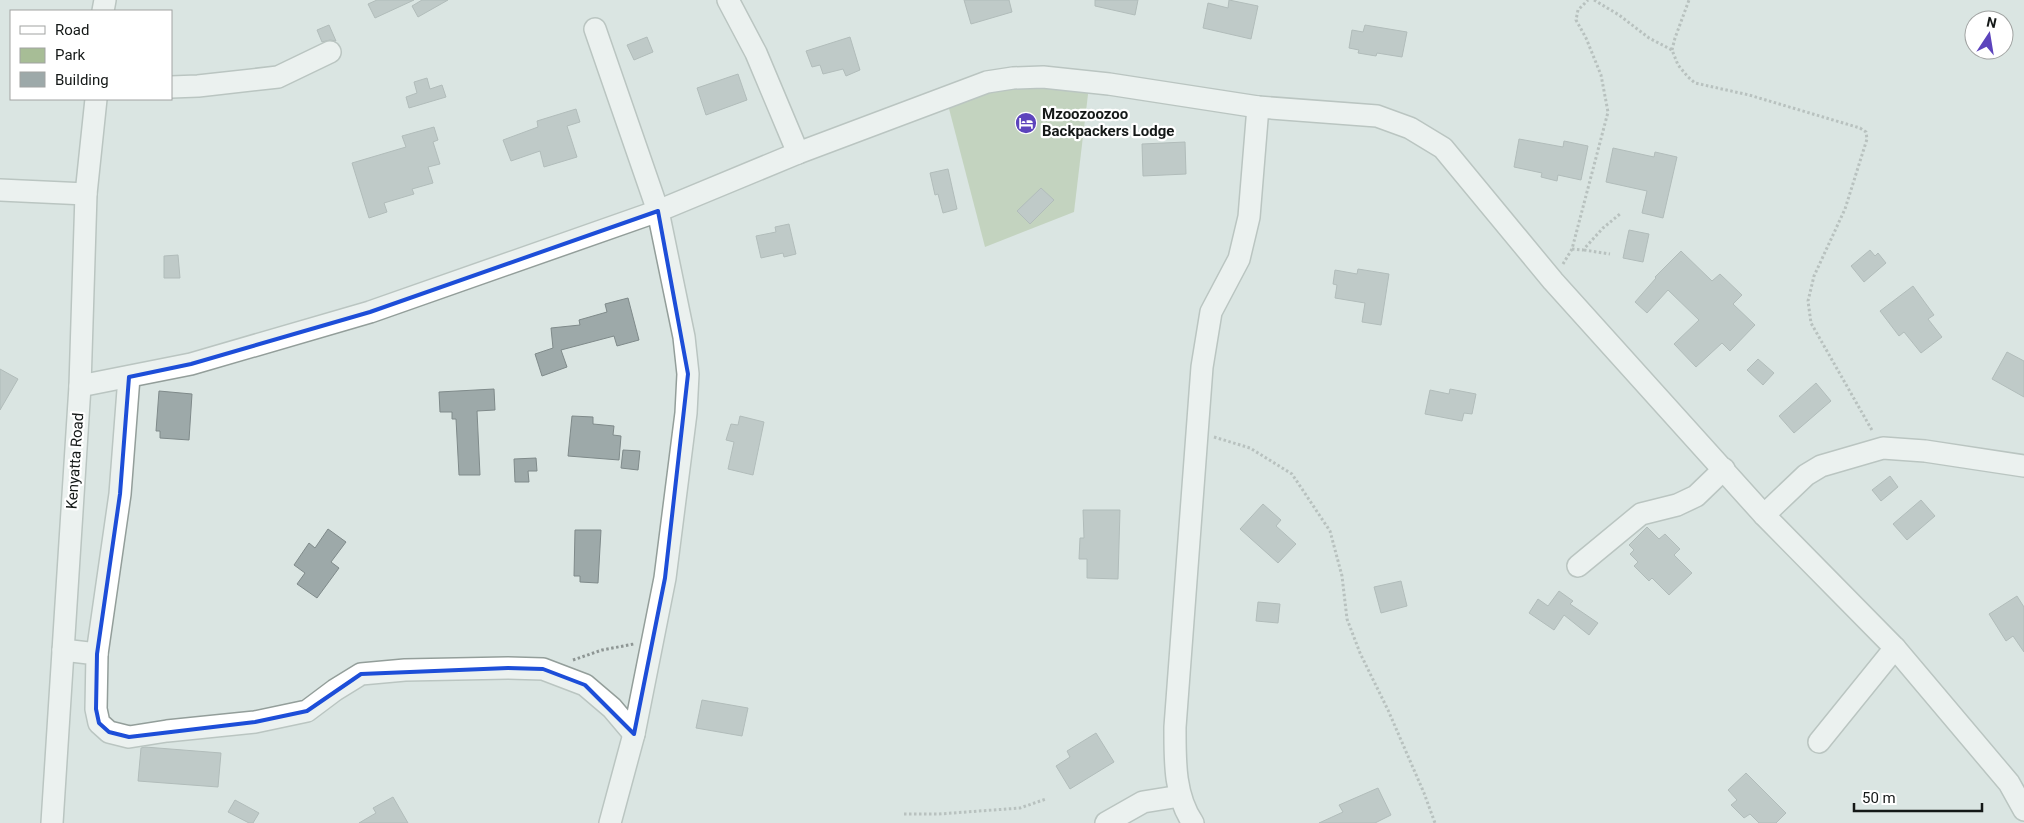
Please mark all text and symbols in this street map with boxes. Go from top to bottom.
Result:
legend [10,10,172,100]
north arrow [1964,10,2014,60]
text: N [1985,13,1998,31]
text: Road [55,21,89,39]
text: Park [55,46,86,64]
text: Building [55,71,109,89]
place label: Mzoozoozoo Backpackers Lodge [1042,105,1174,140]
hotel icon: Mzoozoozoo Backpackers Lodge [1014,111,1038,135]
street label: Kenyatta Road [63,412,87,510]
scale bar [1854,780,1982,812]
text: 50 m [1862,789,1896,807]

